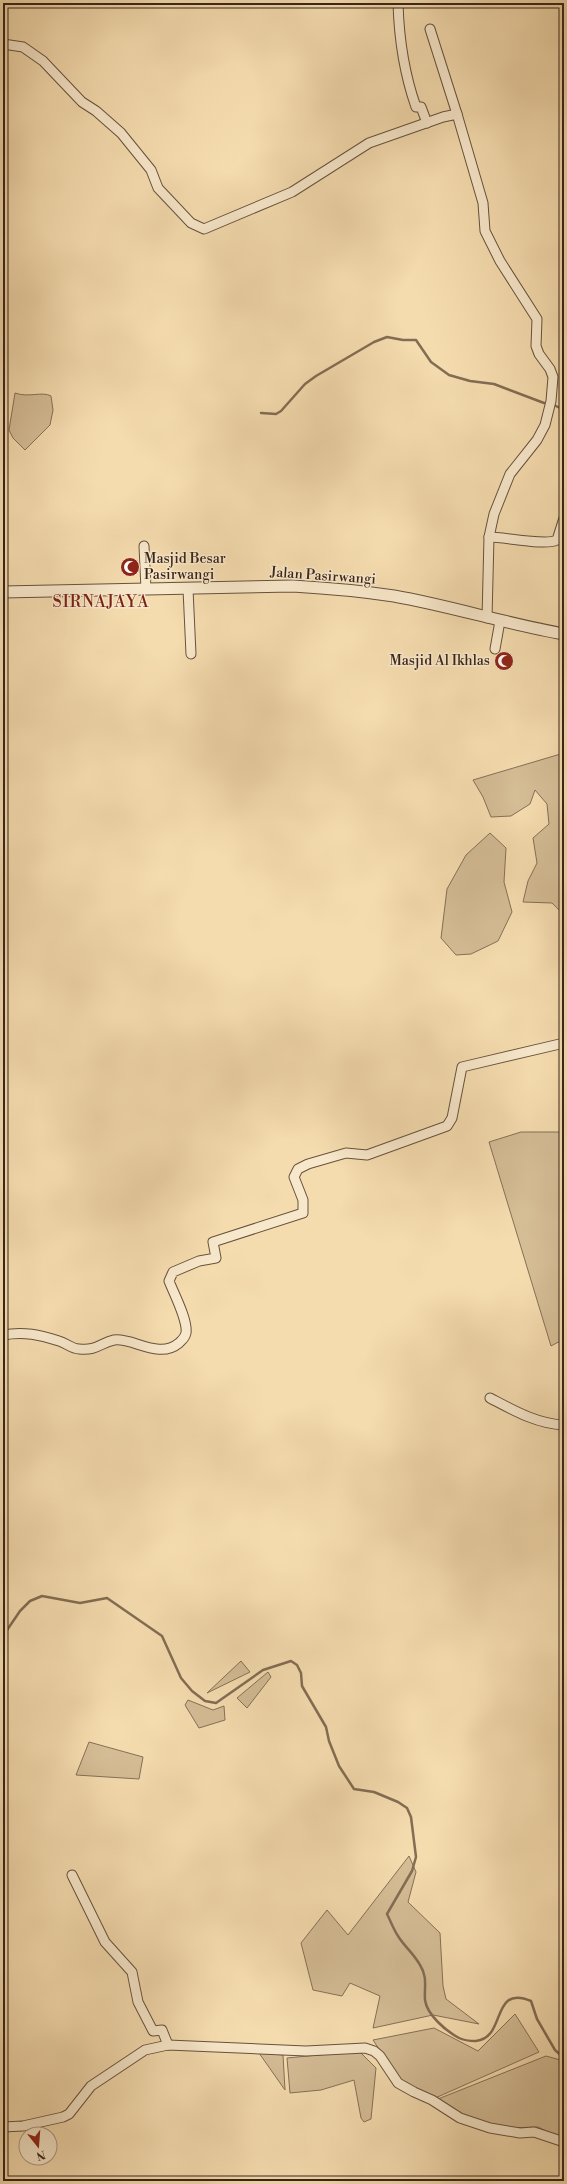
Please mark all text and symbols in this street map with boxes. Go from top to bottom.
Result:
place label: Masjid Besar Pasirwangi [144,550,226,584]
mosque icon: Masjid Besar Pasirwangi [119,556,141,578]
street label: Jalan Pasirwangi [269,563,377,589]
district label: SIRNAJAYA [53,592,149,612]
mosque icon: Masjid Al Ikhlas [493,650,515,672]
place label: Masjid Al Ikhlas [389,652,490,670]
north arrow [18,2126,58,2166]
text: N [34,2147,47,2163]

